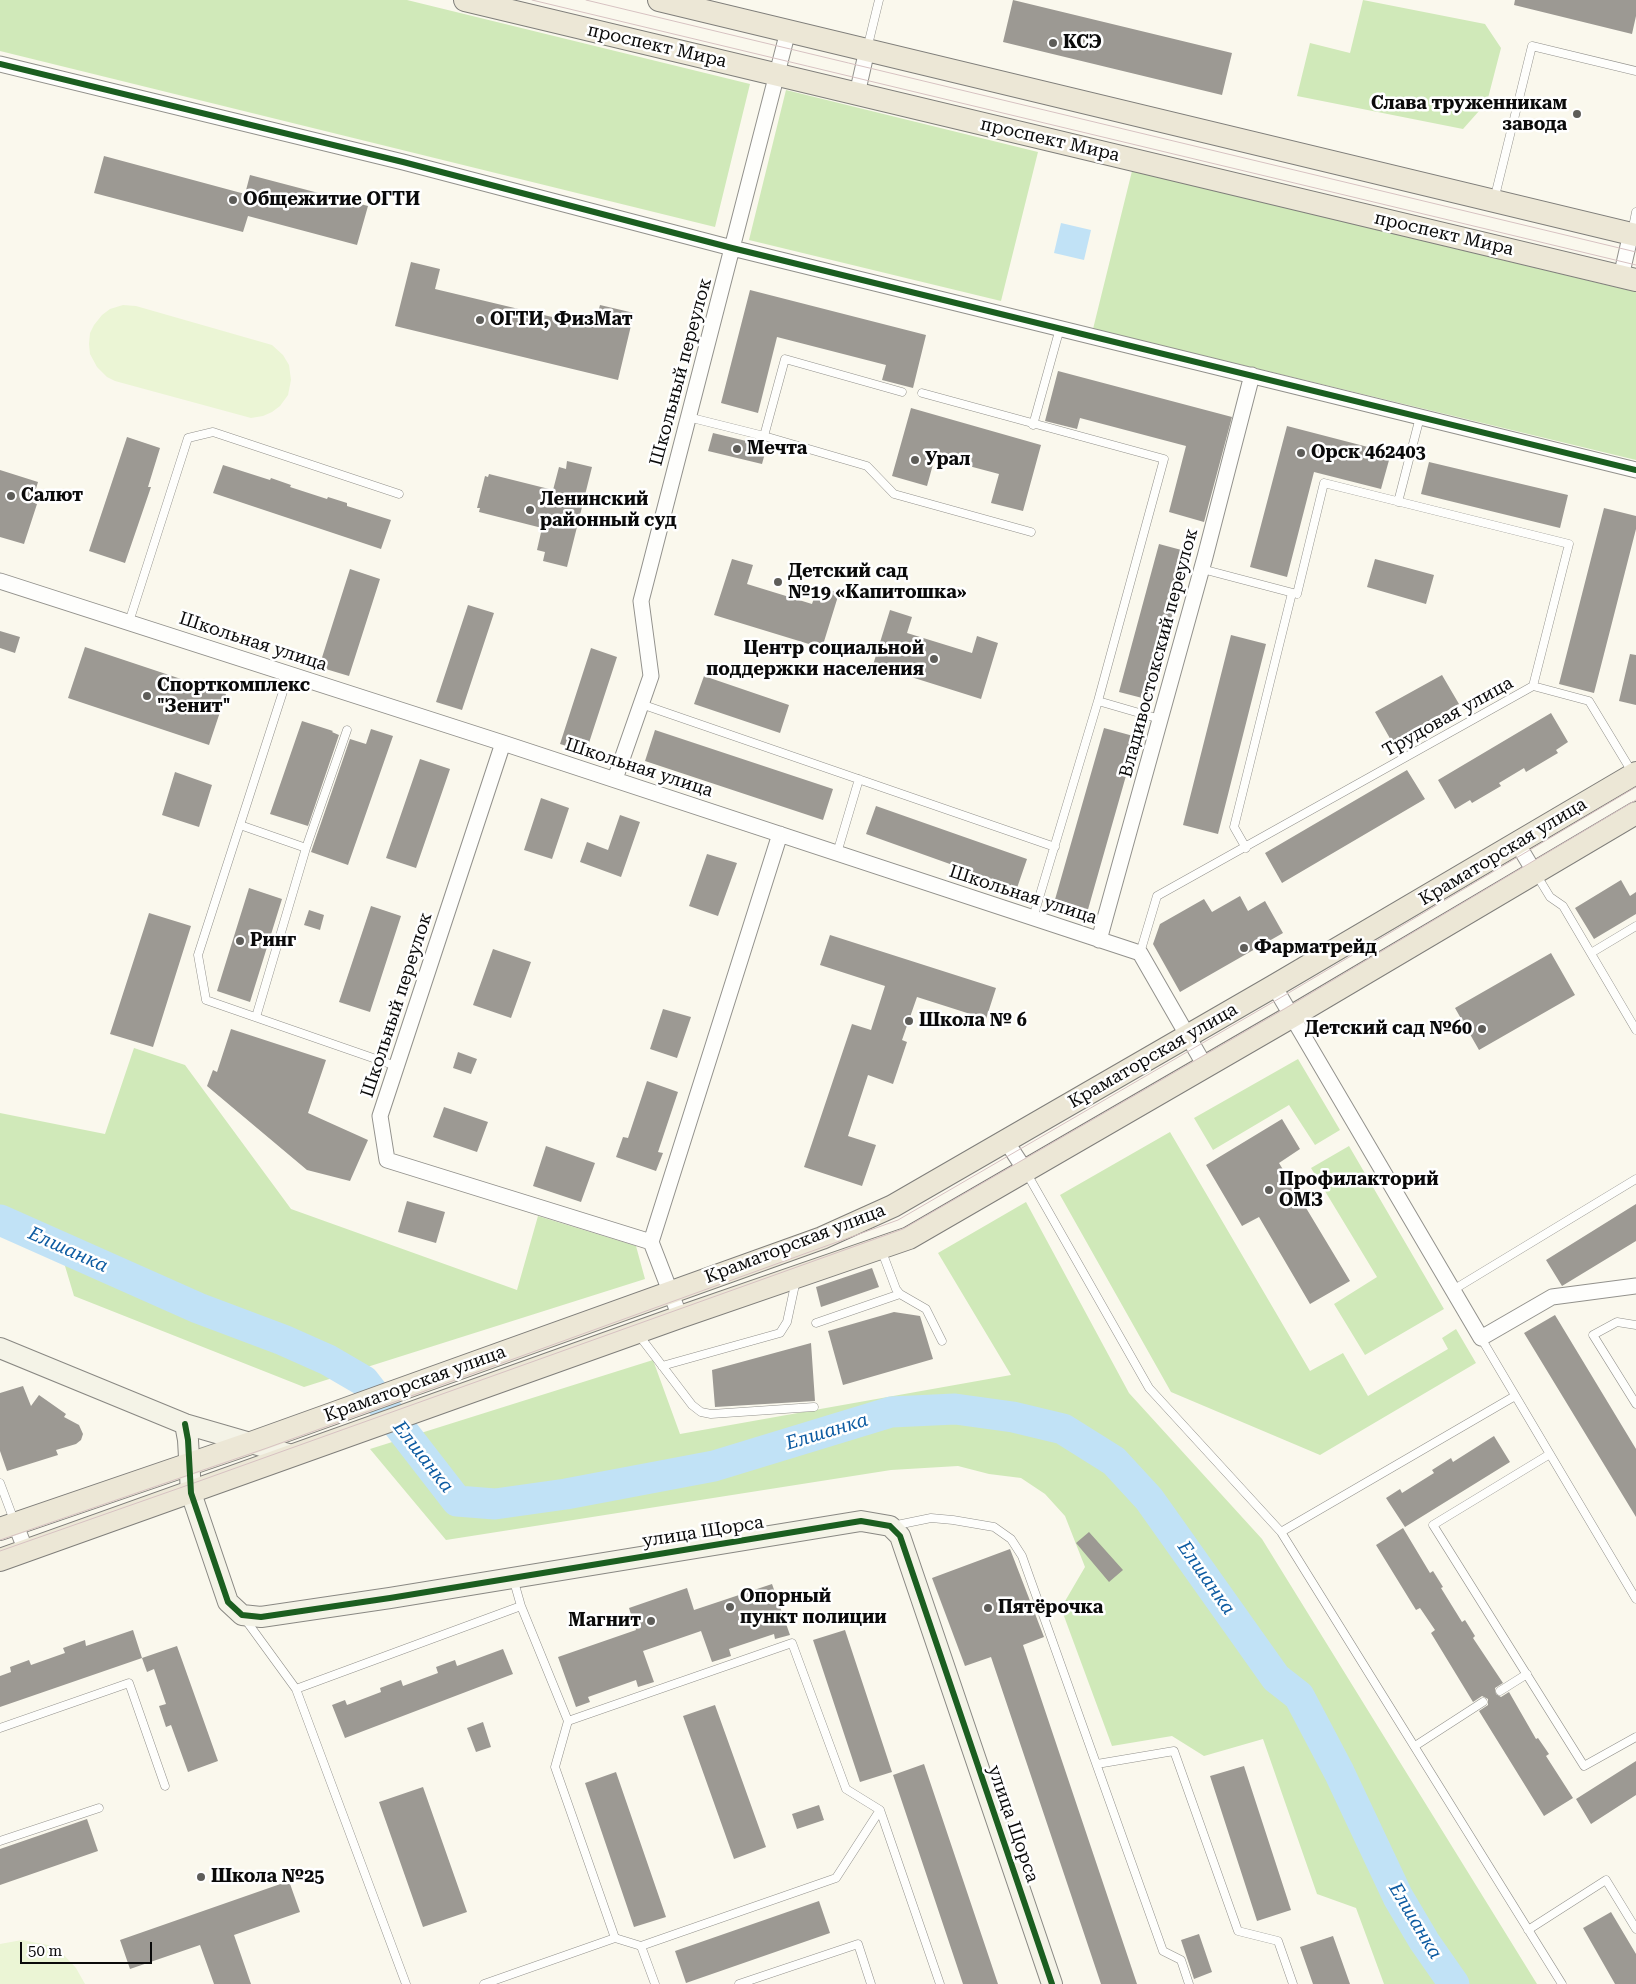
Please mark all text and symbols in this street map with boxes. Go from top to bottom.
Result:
street label: проспект Мира [585,19,729,73]
place label: КСЭ [1063,32,1102,54]
marker: КСЭ [1047,37,1059,49]
place label: Слава труженникам завода [1371,93,1567,136]
marker: Слава труженникам завода [1571,108,1583,120]
street label: проспект Мира [978,113,1122,167]
place label: Общежитие ОГТИ [243,189,420,211]
marker: Общежитие ОГТИ [227,194,239,206]
street label: проспект Мира [1372,207,1516,261]
street label: Школьный переулок [646,276,716,468]
place label: ОГТИ, ФизМат [490,309,633,331]
marker: ОГТИ, ФизМат [474,314,486,326]
place label: Мечта [747,438,807,460]
place label: Орск 462403 [1311,442,1426,464]
marker: Мечта [731,443,743,455]
marker: Орск 462403 [1295,447,1307,459]
place label: Урал [925,449,970,471]
marker: Урал [909,454,921,466]
place label: Салют [21,485,83,507]
place label: Ленинский районный суд [540,489,676,532]
marker: Салют [5,490,17,502]
marker: Ленинский районный суд [524,504,536,516]
street label: Владивостокский переулок [1115,526,1203,780]
place label: Детский сад №19 «Капитошка» [788,561,967,604]
marker: Детский сад №19 «Капитошка» [772,576,784,588]
street label: Школьная улица [176,608,330,676]
place label: Центр социальной поддержки населения [706,638,924,681]
marker: Центр социальной поддержки населения [928,653,940,665]
street label: Трудовая улица [1379,672,1517,762]
place label: Спорткомплекс "Зенит" [157,675,310,718]
marker: Спорткомплекс "Зенит" [141,690,153,702]
street label: Школьная улица [562,734,716,802]
street label: Краматорская улица [1415,793,1591,911]
street label: Школьная улица [946,861,1100,929]
street label: Школьный переулок [357,910,437,1100]
place label: Ринг [250,930,296,952]
marker: Ринг [234,935,246,947]
place label: Фарматрейд [1254,937,1377,959]
marker: Фарматрейд [1238,942,1250,954]
street label: Краматорская улица [1065,999,1241,1113]
place label: Школа № 6 [919,1010,1027,1032]
marker: Школа № 6 [903,1015,915,1027]
place label: Детский сад №60 [1305,1018,1472,1040]
marker: Детский сад №60 [1476,1023,1488,1035]
place label: Профилакторий ОМЗ [1279,1169,1439,1212]
marker: Профилакторий ОМЗ [1263,1184,1275,1196]
street label: Краматорская улица [702,1200,888,1288]
water label: Елшанка [25,1222,111,1278]
street label: Краматорская улица [321,1341,509,1427]
water label: Елшанка [783,1409,871,1455]
water label: Елшанка [388,1417,458,1497]
street label: улица Щорса [641,1512,765,1552]
water label: Елшанка [1172,1537,1240,1619]
place label: Опорный пункт полиции [740,1586,887,1628]
place label: Пятёрочка [998,1597,1103,1619]
marker: Опорный пункт полиции [724,1601,736,1613]
marker: Пятёрочка [982,1602,994,1614]
place label: Магнит [568,1610,641,1632]
marker: Магнит [645,1615,657,1627]
street label: улица Щорса [983,1763,1043,1885]
place label: Школа №25 [211,1866,324,1888]
marker: Школа №25 [195,1871,207,1883]
water label: Елшанка [1383,1879,1447,1963]
scale bar [22,1932,155,1964]
text: 50 m [28,1942,62,1960]

